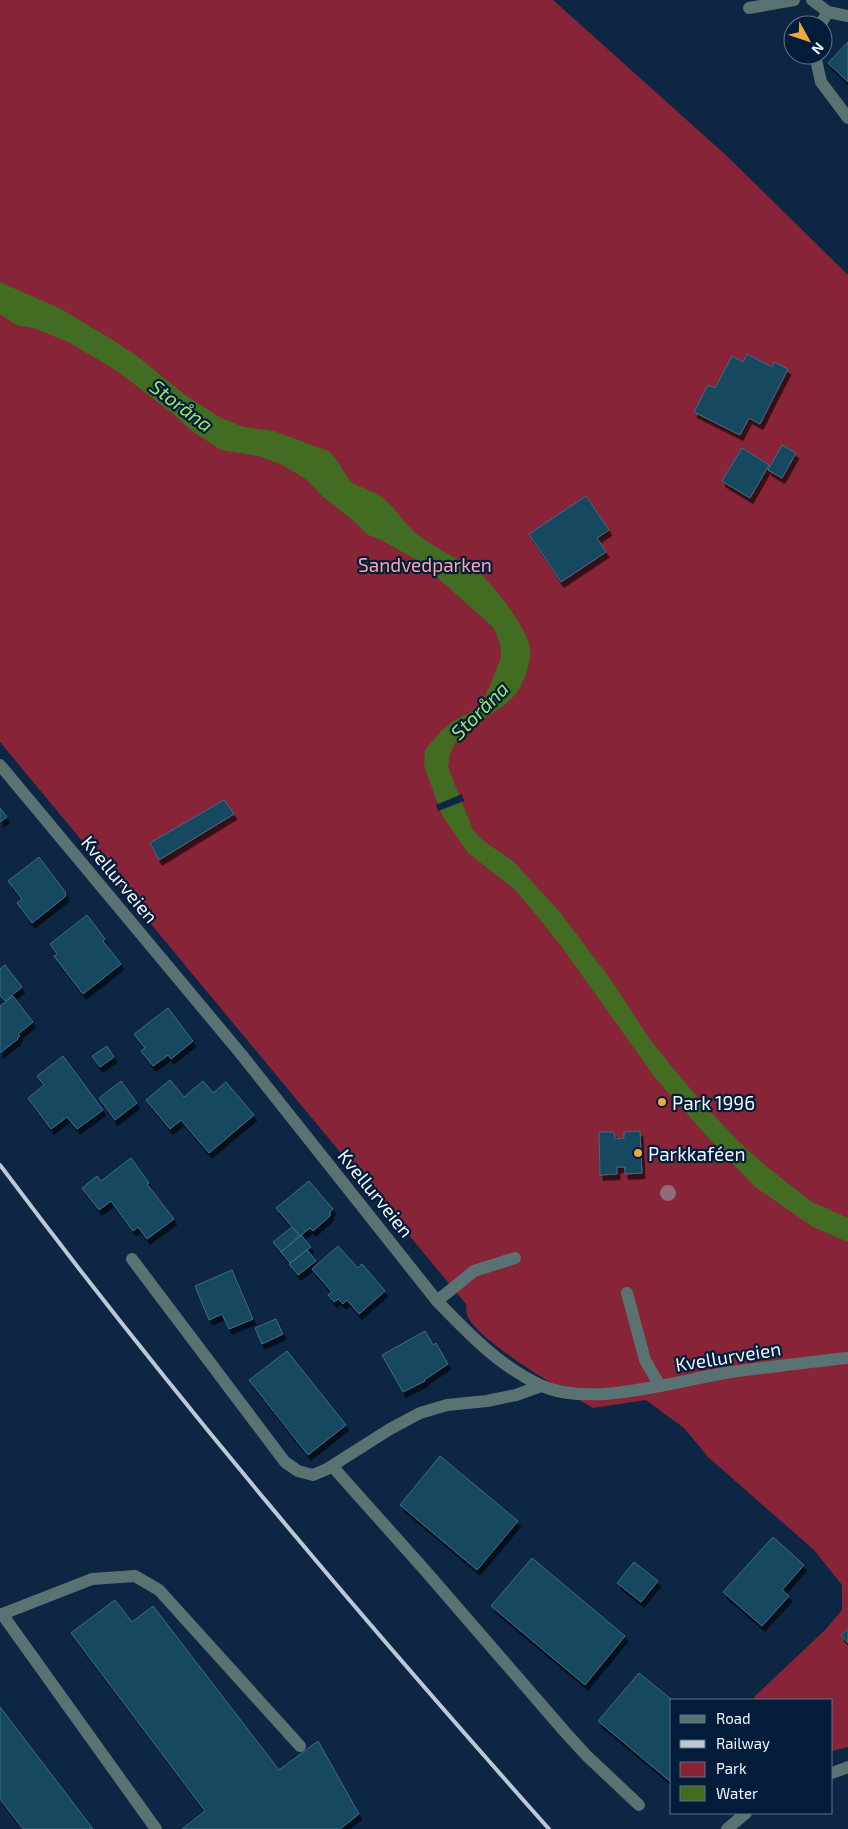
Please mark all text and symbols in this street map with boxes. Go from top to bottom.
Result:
north arrow [783,15,833,65]
text: N [809,39,828,58]
water label: Storåna [146,374,218,436]
park label: Sandvedparken [358,553,492,576]
water label: Storåna [445,676,513,744]
street label: Kvellurveien [77,831,163,927]
place label: Park 1996 [672,1091,755,1114]
marker: Park 1996 [656,1096,668,1108]
place label: Parkkaféen [648,1142,745,1165]
street label: Kvellurveien [333,1144,419,1242]
marker: Parkkaféen [632,1147,644,1159]
street label: Kvellurveien [673,1336,783,1376]
legend [670,1699,833,1814]
text: Road [716,1709,751,1727]
text: Railway [716,1734,770,1752]
text: Park [716,1759,747,1777]
text: Water [716,1784,758,1802]

